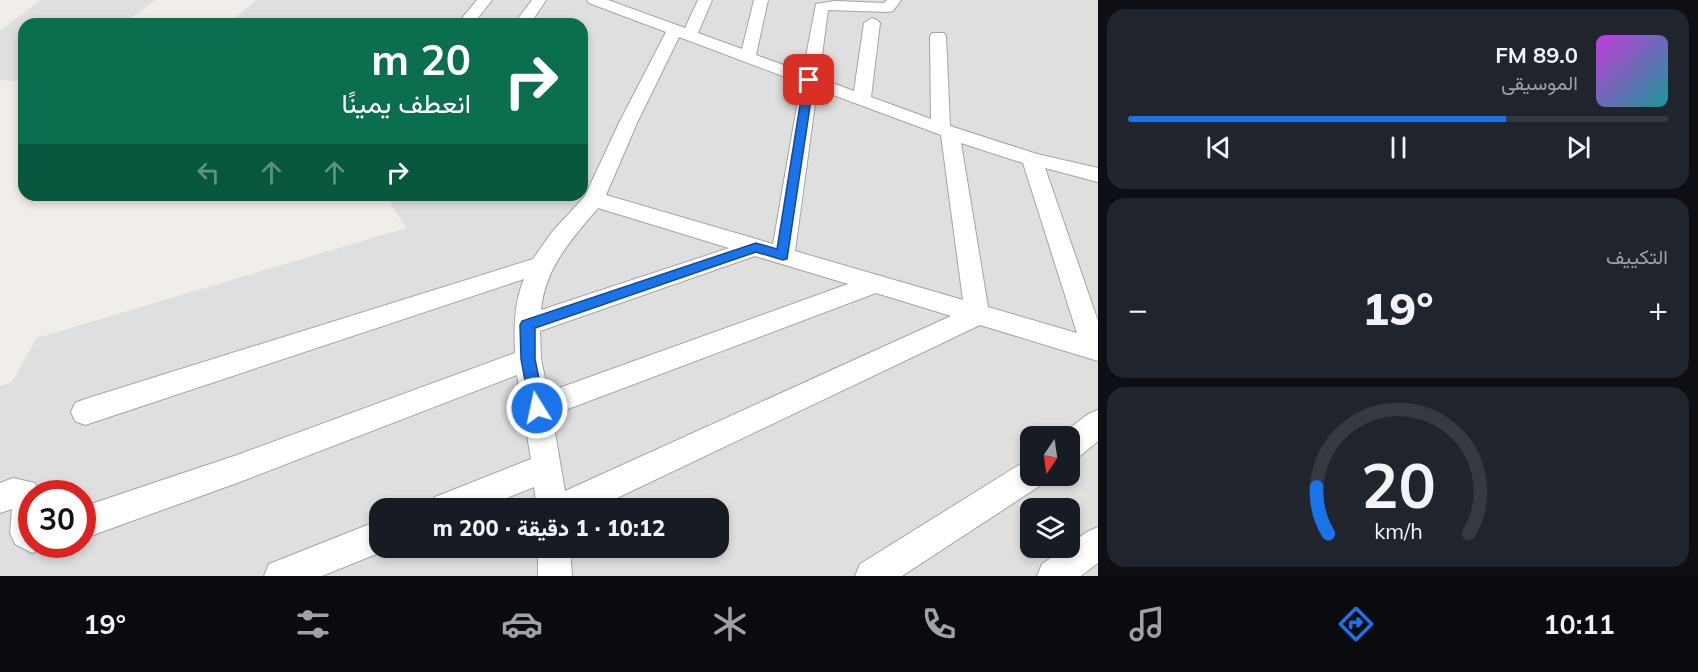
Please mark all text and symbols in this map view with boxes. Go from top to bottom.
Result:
text: 20 m [371,33,471,86]
text: 89.0 FM [1495,41,1578,69]
icon: right [492,42,570,120]
pin [783,54,834,105]
icon: arrive [792,63,825,96]
text: الموسيقى [1501,70,1578,95]
text: انعطف يمينًا [341,86,471,120]
icon: previous [1202,131,1235,164]
icon: pause [1382,131,1415,164]
icon: next [1562,131,1595,164]
icon: left [192,156,225,189]
icon: ahead [255,156,288,189]
icon: ahead [318,156,351,189]
icon: right [381,156,414,189]
text: التكييف [1606,244,1668,269]
text: 19° [1362,280,1434,336]
text: − [1128,288,1148,329]
text: + [1648,288,1668,329]
position arrow [505,376,569,440]
north arrow [1020,426,1080,486]
map controls [1020,426,1080,558]
text: 20 [1361,445,1435,524]
speed limit sign: 30 [18,480,96,558]
button: layers [1020,498,1080,558]
text: 10:12 · 1 دقيقة · 200 m [433,514,665,542]
text: km/h [1374,517,1422,544]
icon: filters [292,603,334,645]
icon: car [501,603,543,645]
icon: climate [709,603,751,645]
icon: phone [918,603,960,645]
icon: music [1126,603,1168,645]
icon: directions [1335,603,1377,645]
text: 19° [83,607,126,641]
text: 10:11 [1543,607,1615,641]

